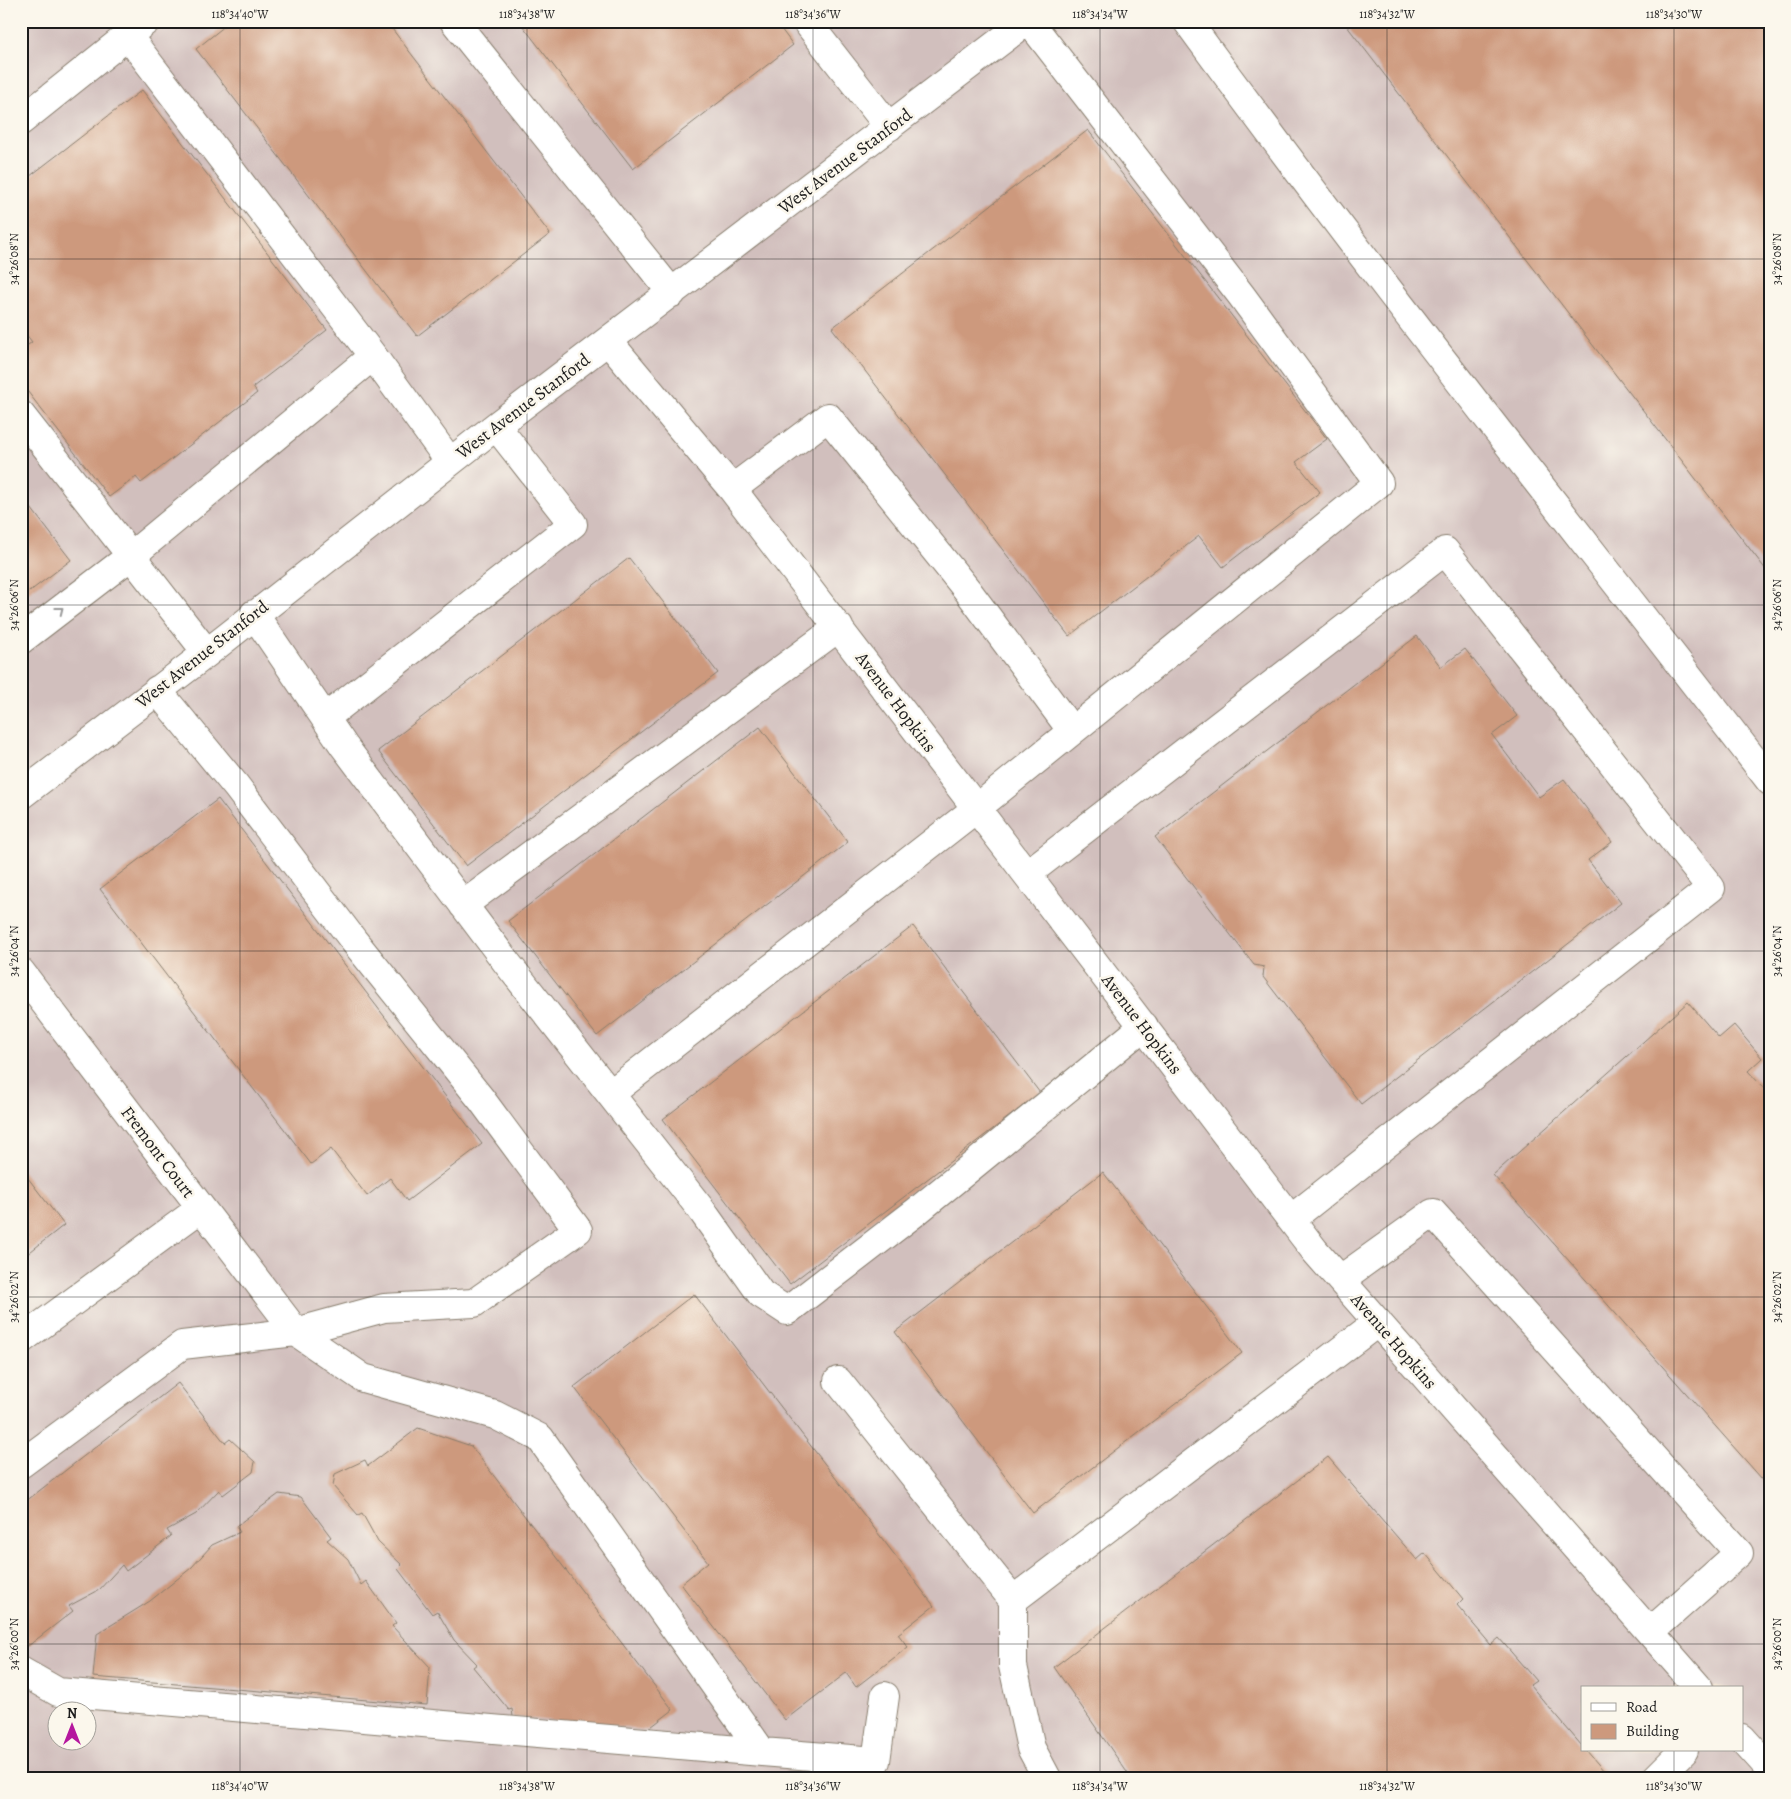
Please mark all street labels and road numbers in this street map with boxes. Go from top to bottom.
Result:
street label: West Avenue Stanford [772,102,917,220]
street label: West Avenue Stanford [450,347,595,465]
street label: West Avenue Stanford [130,594,274,714]
street label: Avenue Hopkins [850,646,942,757]
street label: Avenue Hopkins [1096,968,1188,1079]
street label: Fremont Court [115,1101,201,1203]
street label: Avenue Hopkins [1345,1287,1442,1394]

